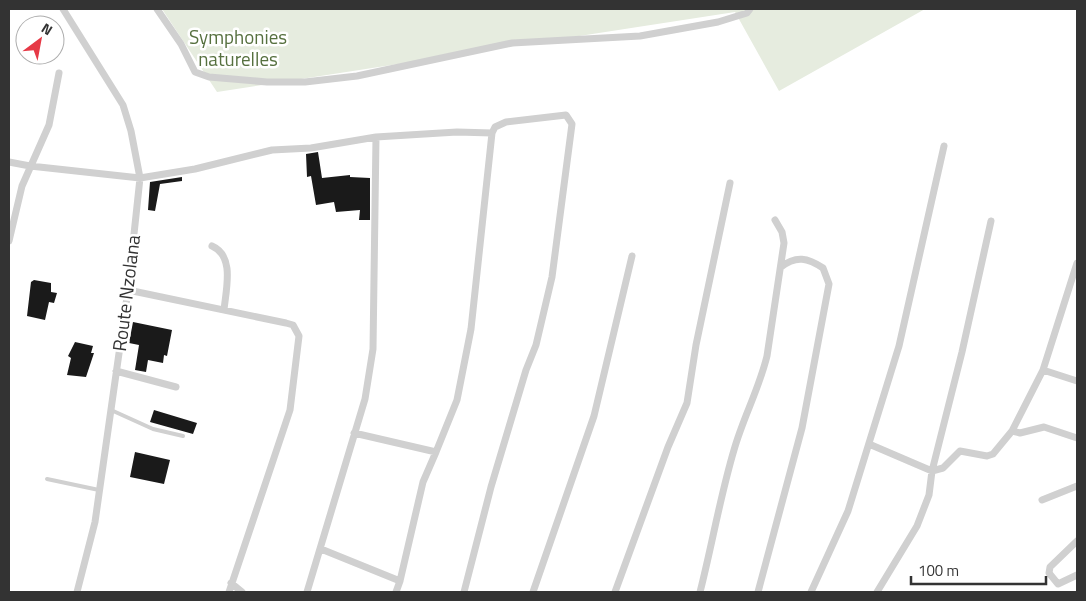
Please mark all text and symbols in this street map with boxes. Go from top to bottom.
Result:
north arrow [15,15,65,65]
text: N [37,17,57,40]
park label: Symphonies naturelles [189,22,287,73]
street label: Route Nzolana [104,233,147,353]
scale bar [911,554,1046,586]
text: 100 m [918,559,959,582]

